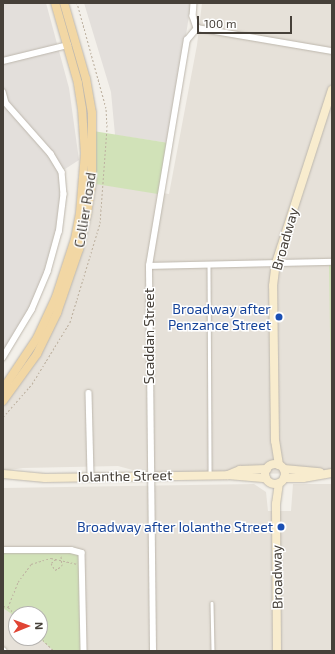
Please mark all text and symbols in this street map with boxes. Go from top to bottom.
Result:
scale bar [199,8,294,34]
text: 100 m [204,16,236,30]
street label: Collier Road [71,171,99,249]
street label: Broadway [268,206,302,272]
street label: Scaddan Street [141,288,157,384]
place label: Broadway after Penzance Street [168,301,271,334]
marker: Broadway after Penzance Street [274,312,284,322]
street label: Iolanthe Street [78,467,172,485]
place label: Broadway after Iolanthe Street [76,519,273,535]
marker: Broadway after Iolanthe Street [276,522,286,532]
street label: Broadway [268,545,286,609]
north arrow [8,606,48,646]
text: N [33,622,46,630]

